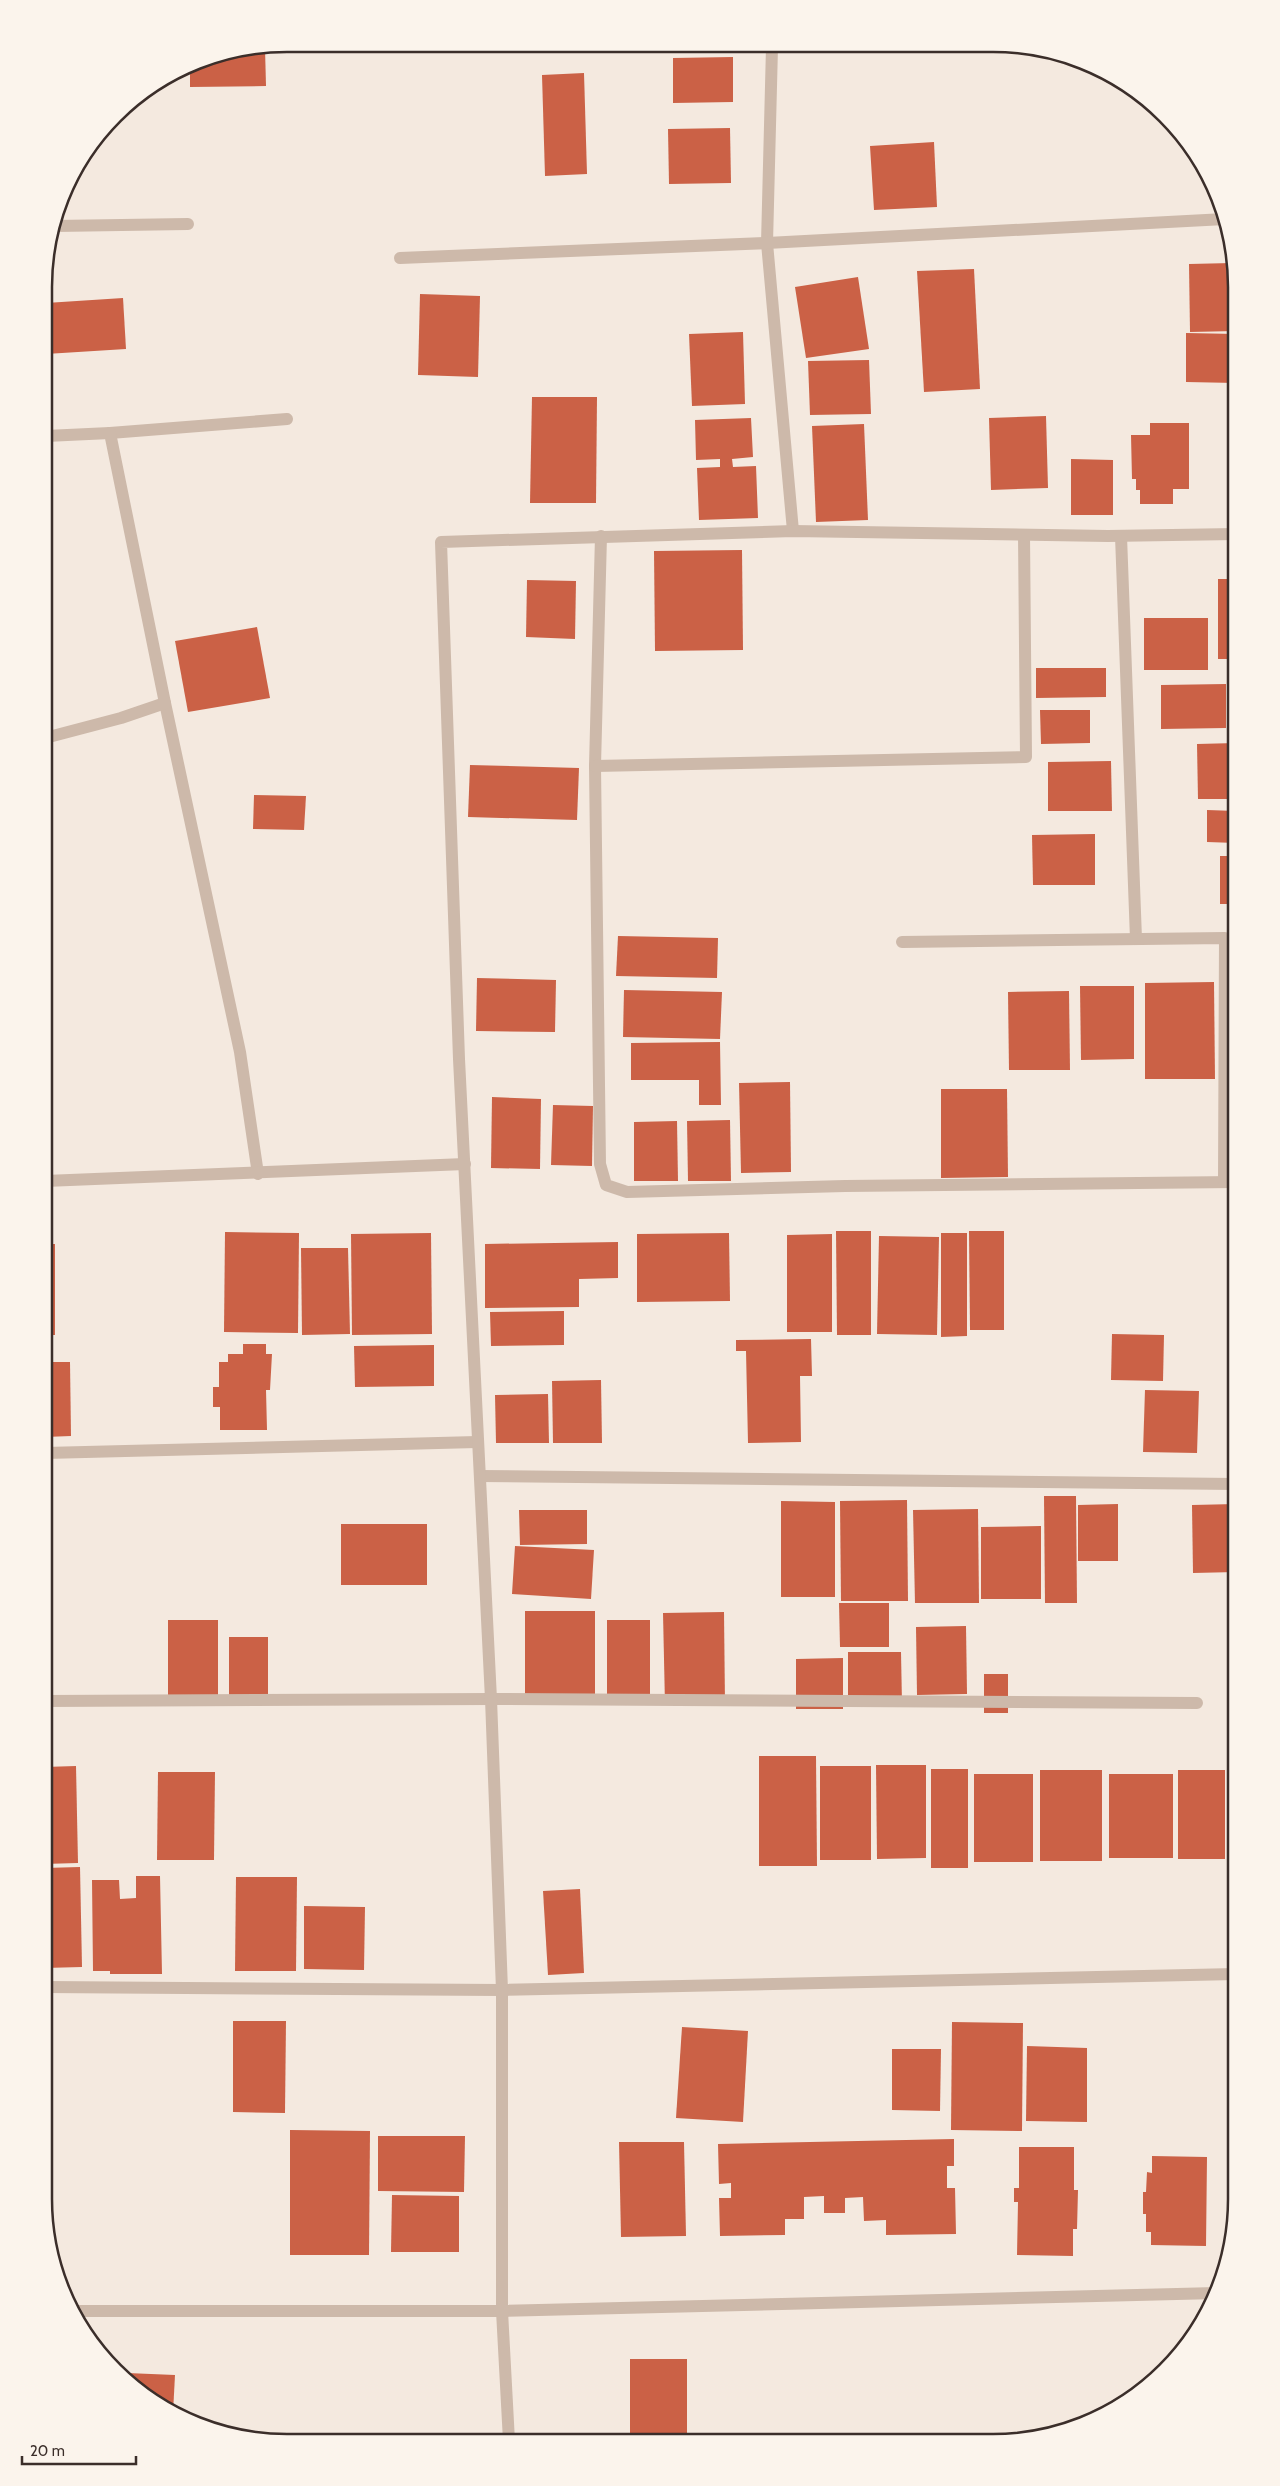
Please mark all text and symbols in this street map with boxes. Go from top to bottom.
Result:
scale bar [22,2434,136,2466]
text: 20 m [30,2442,65,2460]

